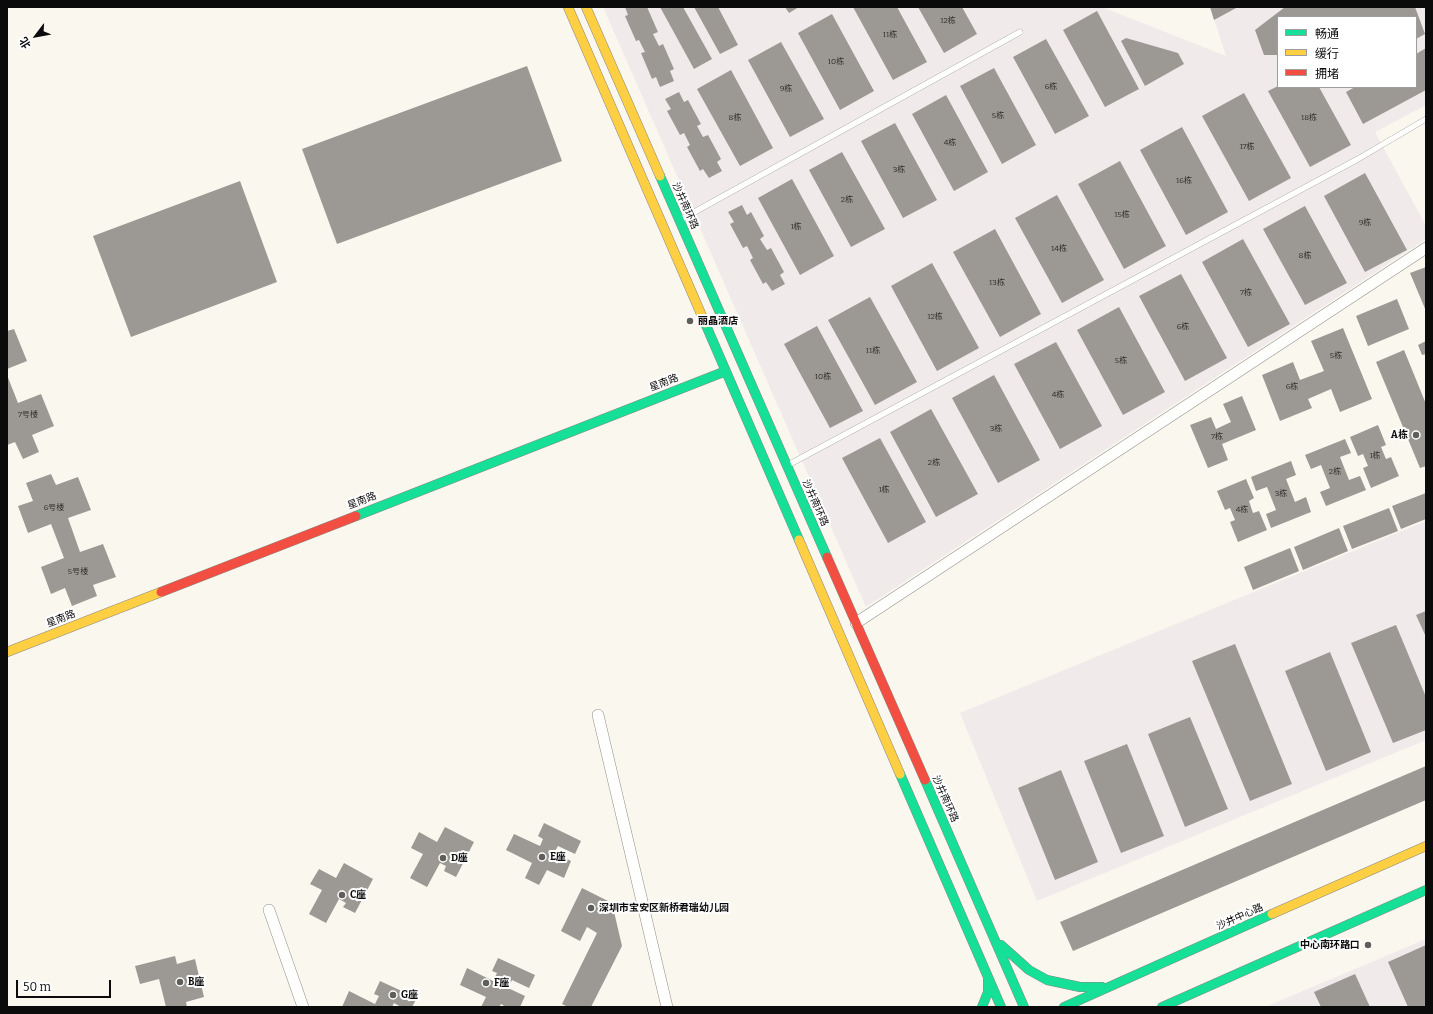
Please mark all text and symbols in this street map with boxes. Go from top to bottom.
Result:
north arrow [16,16,56,56]
house number: 12栋 [940,16,956,26]
legend [1277,16,1417,88]
text: 畅通 [1315,27,1339,41]
house number: 11栋 [883,30,897,40]
text: 北 [17,35,34,51]
text: 缓行 [1315,47,1339,61]
house number: 10栋 [828,57,844,67]
text: 拥堵 [1315,67,1339,81]
house number: 6栋 [1045,82,1057,92]
house number: 9栋 [780,84,792,94]
house number: 5栋 [992,111,1004,121]
house number: 8栋 [729,113,741,123]
house number: 18栋 [1301,113,1317,123]
house number: 4栋 [944,138,956,148]
house number: 17栋 [1239,142,1255,152]
house number: 3栋 [893,165,905,175]
house number: 16栋 [1176,176,1192,186]
street label: 沙井南环路 [669,181,701,231]
house number: 2栋 [841,195,853,205]
house number: 15栋 [1114,210,1130,220]
house number: 9栋 [1359,218,1371,228]
house number: 1栋 [790,222,802,232]
house number: 14栋 [1051,244,1067,254]
house number: 8栋 [1299,251,1311,261]
house number: 13栋 [989,278,1005,288]
house number: 7栋 [1240,288,1252,298]
house number: 12栋 [927,312,943,322]
place label: 丽晶酒店 [698,315,738,327]
marker: 丽晶酒店 [685,316,695,326]
house number: 6栋 [1177,322,1189,332]
house number: 11栋 [866,346,880,356]
house number: 5栋 [1330,351,1342,361]
house number: 5栋 [1115,356,1127,366]
street label: 星南路 [648,372,680,394]
house number: 10栋 [815,372,831,382]
house number: 6栋 [1286,382,1298,392]
house number: 4栋 [1052,390,1064,400]
house number: 7号楼 [18,410,38,420]
house number: 3栋 [990,424,1002,434]
place label: A栋 [1391,429,1408,441]
marker: A栋 [1411,430,1421,440]
house number: 7栋 [1211,432,1223,442]
house number: 1栋 [1369,451,1381,461]
house number: 2栋 [928,458,940,468]
house number: 2栋 [1329,467,1341,477]
street label: 沙井南环路 [799,478,831,528]
house number: 1栋 [878,485,890,495]
house number: 3栋 [1275,489,1287,499]
street label: 星南路 [346,490,378,512]
house number: 6号楼 [44,503,64,513]
house number: 4栋 [1236,505,1248,515]
house number: 5号楼 [68,567,88,577]
street label: 星南路 [45,608,77,630]
street label: 沙井南环路 [929,774,961,824]
place label: E座 [550,851,566,863]
place label: D座 [451,852,468,864]
marker: E座 [537,852,547,862]
marker: D座 [438,853,448,863]
place label: C座 [350,889,366,901]
marker: C座 [337,890,347,900]
street label: 沙井中心路 [1215,901,1265,933]
place label: 深圳市宝安区新桥君瑞幼儿园 [599,902,729,914]
marker: 深圳市宝安区新桥君瑞幼儿园 [586,903,596,913]
place label: 中心南环路口 [1300,939,1360,951]
marker: 中心南环路口 [1363,940,1373,950]
scale bar [18,972,113,998]
place label: B座 [188,976,204,988]
marker: B座 [175,977,185,987]
place label: F座 [494,977,510,989]
marker: F座 [481,978,491,988]
text: 50 m [23,980,51,994]
place label: G座 [401,989,418,1001]
marker: G座 [388,990,398,1000]

